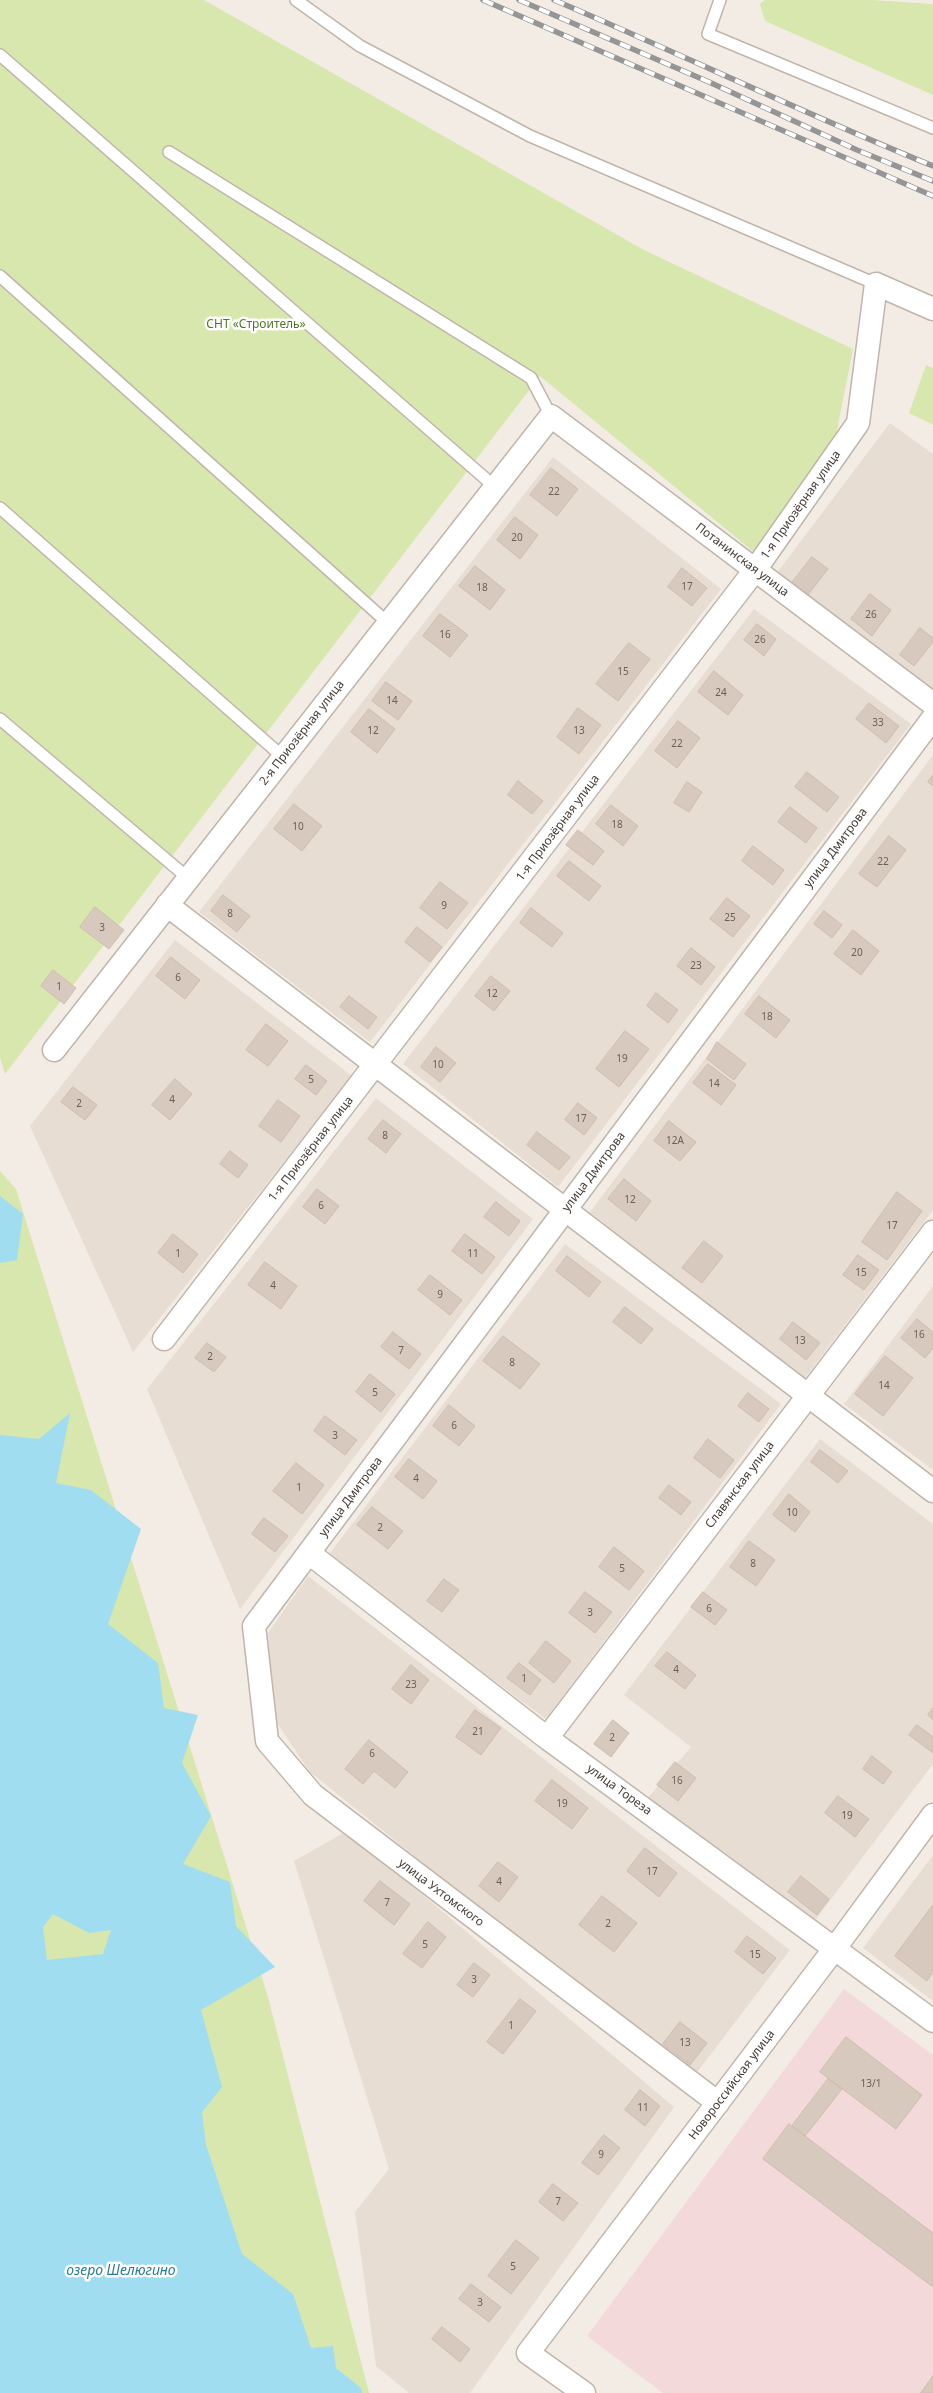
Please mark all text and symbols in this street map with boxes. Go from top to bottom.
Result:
park label: СНТ «Строитель» [206,318,306,332]
street label: 1-я Приозёрная улица [758,448,844,562]
house number: 22 [548,486,560,498]
street label: Потанинская улица [693,520,791,600]
house number: 20 [511,532,523,544]
house number: 17 [681,581,693,593]
house number: 18 [476,582,488,594]
house number: 26 [865,609,877,621]
house number: 16 [439,629,451,641]
house number: 26 [754,634,766,646]
house number: 15 [617,666,629,678]
street label: 2-я Приозёрная улица [257,678,347,788]
house number: 24 [715,687,727,699]
house number: 14 [386,695,398,707]
house number: 33 [872,717,884,729]
house number: 12 [367,725,379,737]
house number: 13 [573,725,585,737]
house number: 22 [671,738,683,750]
street label: 1-я Приозёрная улица [513,772,603,884]
street label: улица Дмитрова [801,805,871,891]
house number: 18 [611,819,623,831]
house number: 10 [292,821,304,833]
house number: 22 [877,856,889,868]
house number: 9 [441,900,447,912]
house number: 8 [227,908,233,920]
house number: 25 [724,912,736,924]
house number: 3 [99,922,105,934]
house number: 20 [851,947,863,959]
house number: 23 [690,960,702,972]
house number: 6 [175,972,181,984]
house number: 1 [56,981,62,993]
house number: 12 [486,988,498,1000]
house number: 18 [761,1011,773,1023]
house number: 19 [616,1053,628,1065]
house number: 10 [432,1059,444,1071]
house number: 5 [308,1074,314,1086]
house number: 14 [708,1078,720,1090]
house number: 4 [169,1094,175,1106]
street label: 1-я Приозёрная улица [266,1094,356,1204]
house number: 2 [76,1098,82,1110]
house number: 17 [575,1113,587,1125]
street label: улица Дмитрова [559,1129,629,1215]
house number: 8 [382,1130,388,1142]
house number: 12А [666,1135,684,1147]
house number: 12 [624,1194,636,1206]
house number: 6 [318,1200,324,1212]
house number: 17 [886,1220,898,1232]
house number: 1 [175,1248,181,1260]
house number: 11 [467,1248,479,1260]
house number: 15 [855,1267,867,1279]
house number: 4 [270,1280,276,1292]
house number: 9 [437,1289,443,1301]
house number: 16 [913,1329,925,1341]
house number: 13 [794,1335,806,1347]
house number: 7 [398,1345,404,1357]
house number: 2 [207,1351,213,1363]
house number: 8 [509,1357,515,1369]
house number: 14 [878,1380,890,1392]
house number: 5 [372,1387,378,1399]
house number: 6 [451,1420,457,1432]
house number: 3 [332,1430,338,1442]
street label: Славянская улица [703,1439,777,1531]
street label: улица Дмитрова [316,1454,386,1540]
house number: 4 [413,1473,419,1485]
house number: 1 [296,1482,302,1494]
house number: 10 [786,1507,798,1519]
house number: 2 [377,1522,383,1534]
house number: 8 [750,1558,756,1570]
house number: 5 [619,1563,625,1575]
house number: 6 [706,1603,712,1615]
house number: 3 [587,1607,593,1619]
house number: 4 [673,1664,679,1676]
house number: 1 [521,1673,527,1685]
house number: 23 [405,1679,417,1691]
house number: 21 [472,1726,484,1738]
house number: 2 [609,1732,615,1744]
house number: 6 [369,1748,375,1760]
street label: улица Тореза [584,1762,654,1818]
house number: 16 [671,1775,683,1787]
house number: 19 [556,1798,568,1810]
house number: 19 [841,1810,853,1822]
street label: улица Ухтомского [395,1856,487,1930]
house number: 17 [646,1866,658,1878]
house number: 4 [496,1876,502,1888]
house number: 7 [384,1897,390,1909]
house number: 2 [605,1918,611,1930]
house number: 5 [422,1939,428,1951]
house number: 15 [749,1949,761,1961]
house number: 3 [471,1974,477,1986]
house number: 1 [508,2020,514,2032]
street label: Новороссийская улица [686,2027,778,2143]
house number: 13 [679,2037,691,2049]
house number: 13/1 [861,2078,881,2090]
house number: 11 [637,2102,649,2114]
house number: 9 [598,2149,604,2161]
house number: 7 [555,2196,561,2208]
house number: 5 [510,2261,516,2273]
water label: озеро Шелюгино [66,2263,176,2279]
house number: 3 [477,2297,483,2309]

